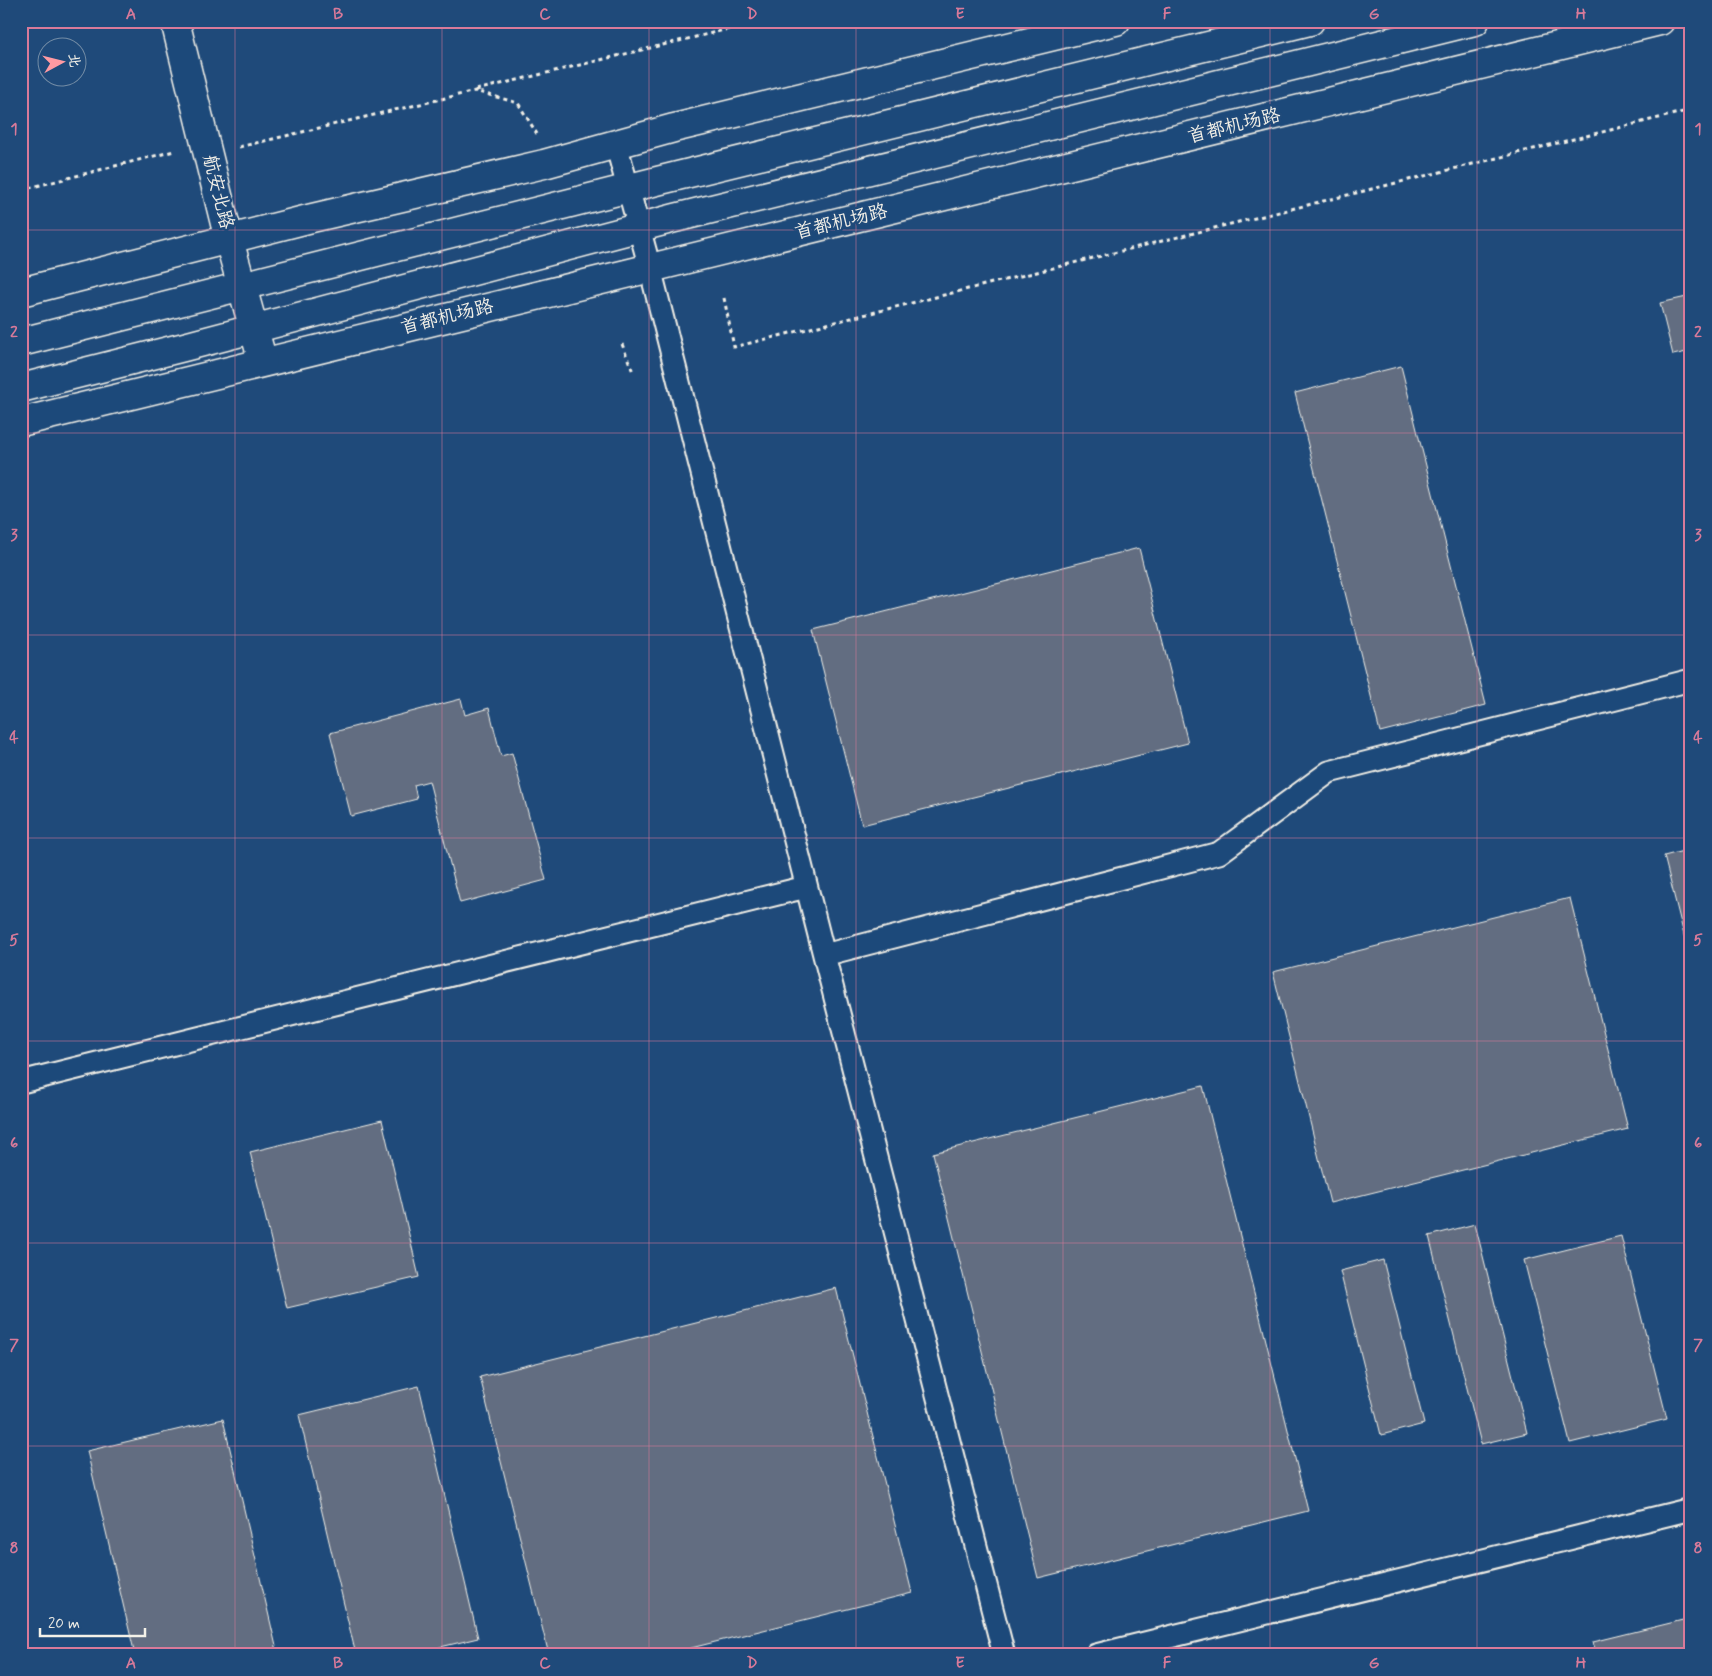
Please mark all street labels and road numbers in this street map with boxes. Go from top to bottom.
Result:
street label: 首都机场路 [1185,102,1283,150]
street label: 航安北路 [197,152,239,232]
street label: 首都机场路 [792,198,890,246]
street label: 首都机场路 [398,293,496,341]

